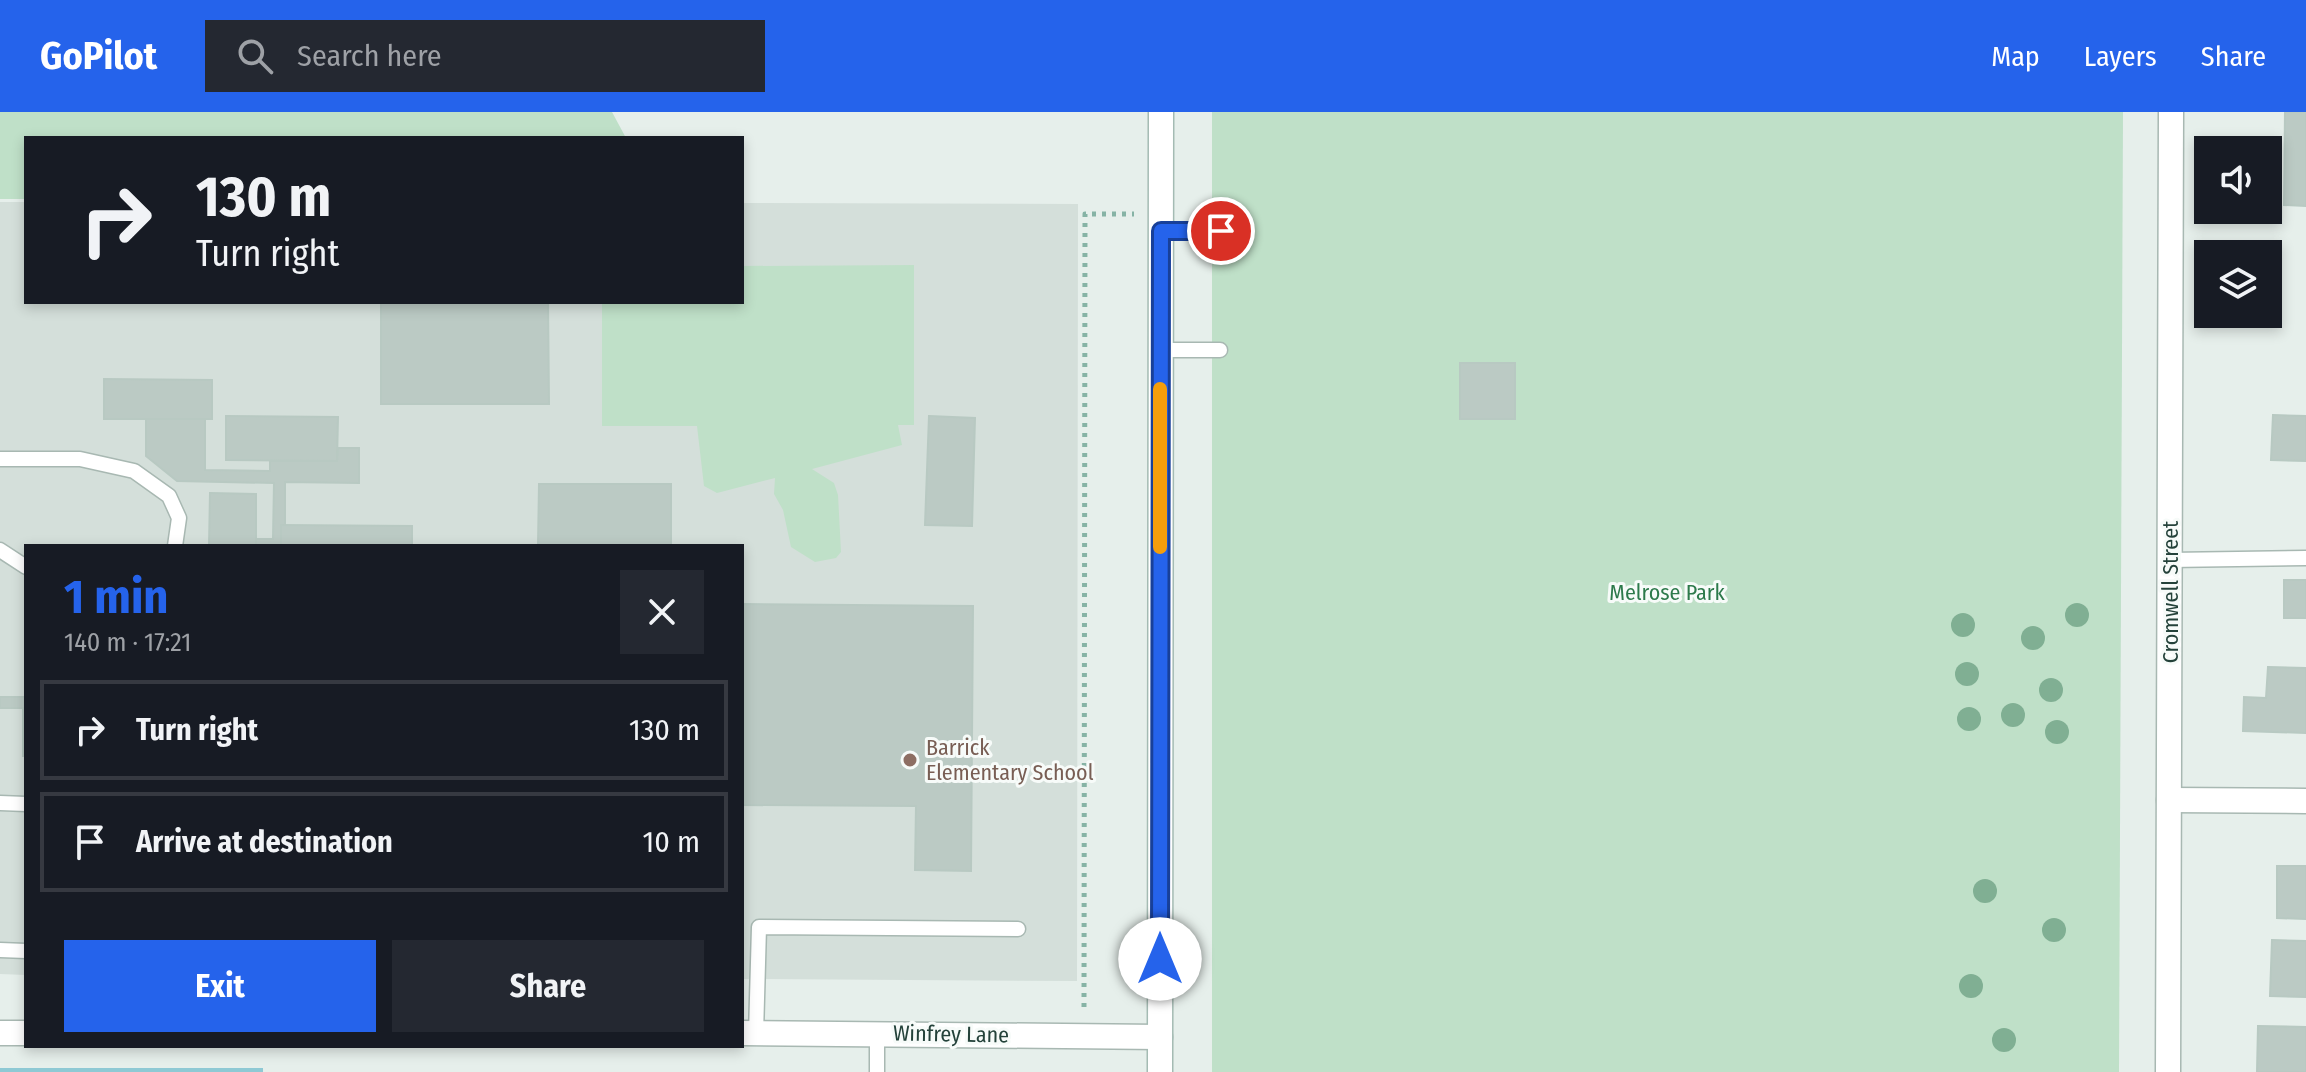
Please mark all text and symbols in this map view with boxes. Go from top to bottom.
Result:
search box [205,20,765,92]
text: GoPilot [40,33,157,79]
icon: search [233,34,277,78]
text: Search here [297,38,442,74]
text: Map [1991,40,2040,73]
text: Layers [2084,40,2157,73]
text: Share [2201,40,2266,73]
map controls [2194,136,2282,328]
button: sound [2194,136,2282,224]
text: 130 m [196,164,331,231]
icon: right [64,168,168,272]
pin [1187,197,1255,265]
icon: arrive [1199,209,1243,253]
text: Turn right [196,232,339,276]
button: layers [2194,240,2282,328]
street label: Cromwell Street [2157,520,2184,663]
text: 1 min [64,568,169,626]
button: close [620,570,704,654]
park label: Melrose Park [1609,579,1725,606]
text: 140 m · 17:21 [64,627,191,658]
icon: right [68,708,112,752]
text: Turn right [136,712,258,748]
text: 130 m [629,712,700,748]
place label: Barrick Elementary School [926,734,1094,786]
marker: Barrick Elementary School [901,751,919,769]
icon: arrive [68,820,112,864]
text: Arrive at destination [136,824,393,860]
text: 10 m [643,824,700,860]
position arrow [1118,917,1202,1001]
button: Exit [64,940,376,1032]
button: Share [392,940,704,1032]
street label: Winfrey Lane [893,1019,1009,1049]

